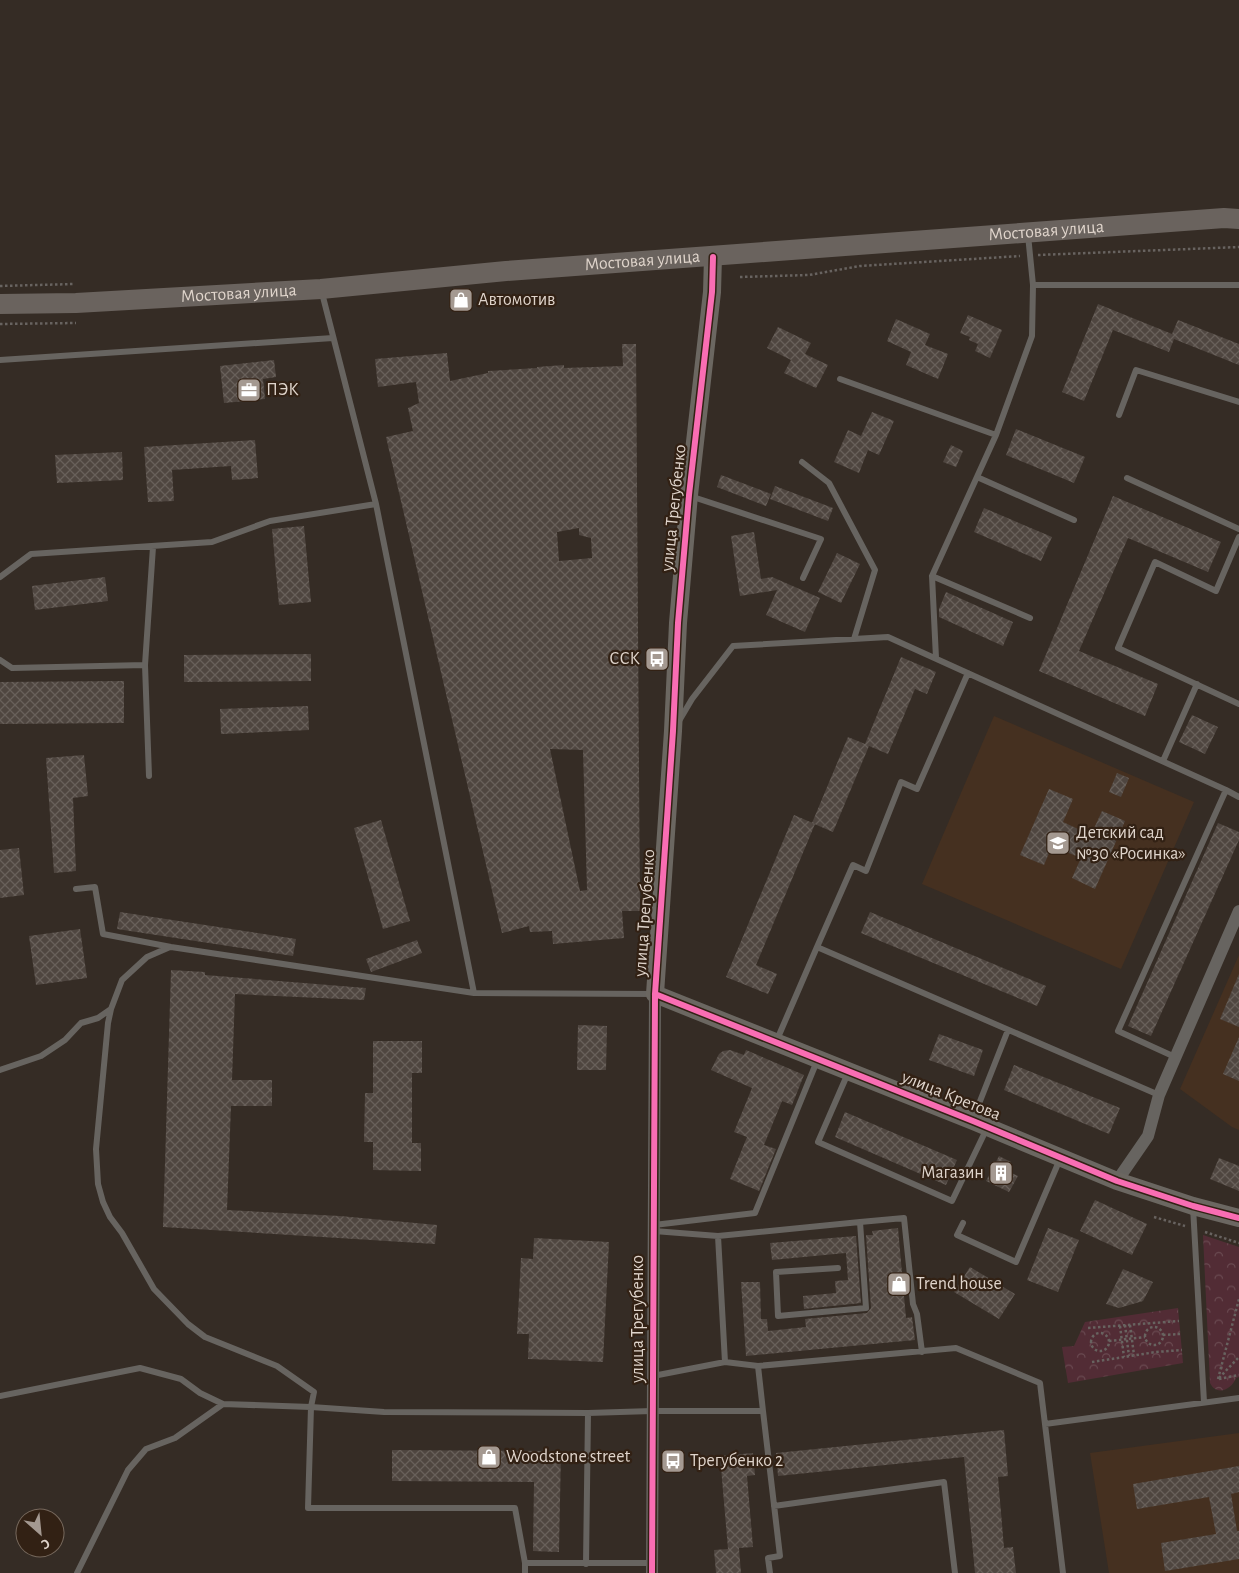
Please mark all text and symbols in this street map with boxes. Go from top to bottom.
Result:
street label: Мостовая улица [988,218,1105,244]
street label: Мостовая улица [584,248,701,274]
street label: Мостовая улица [180,281,297,306]
shop icon: Автомотив [448,287,474,313]
place label: Автомотив [478,291,555,309]
office icon: ПЭК [236,377,262,403]
place label: ПЭК [266,381,299,399]
street label: улица Трегубенко [657,443,690,573]
bus stop icon: ССК [644,646,670,672]
place label: ССК [609,650,641,668]
place label: Детский сад №30 «Росинка» [1076,824,1186,863]
school or university icon: Детский сад №30 «Росинка» [1045,830,1071,856]
street label: улица Трегубенко [630,849,658,978]
street label: улица Кретова [898,1068,1003,1124]
building icon: Магазин [988,1160,1014,1186]
place label: Магазин [921,1164,984,1182]
street label: улица Трегубенко [628,1255,647,1384]
shop icon: Trend house [886,1271,912,1297]
place label: Trend house [916,1275,1002,1293]
shop icon: Woodstone street [476,1444,502,1470]
place label: Woodstone street [506,1448,630,1466]
bus stop icon: Трегубенко 2 [660,1448,686,1474]
place label: Трегубенко 2 [690,1451,783,1470]
north arrow [15,1508,65,1558]
text: С [39,1536,52,1552]

